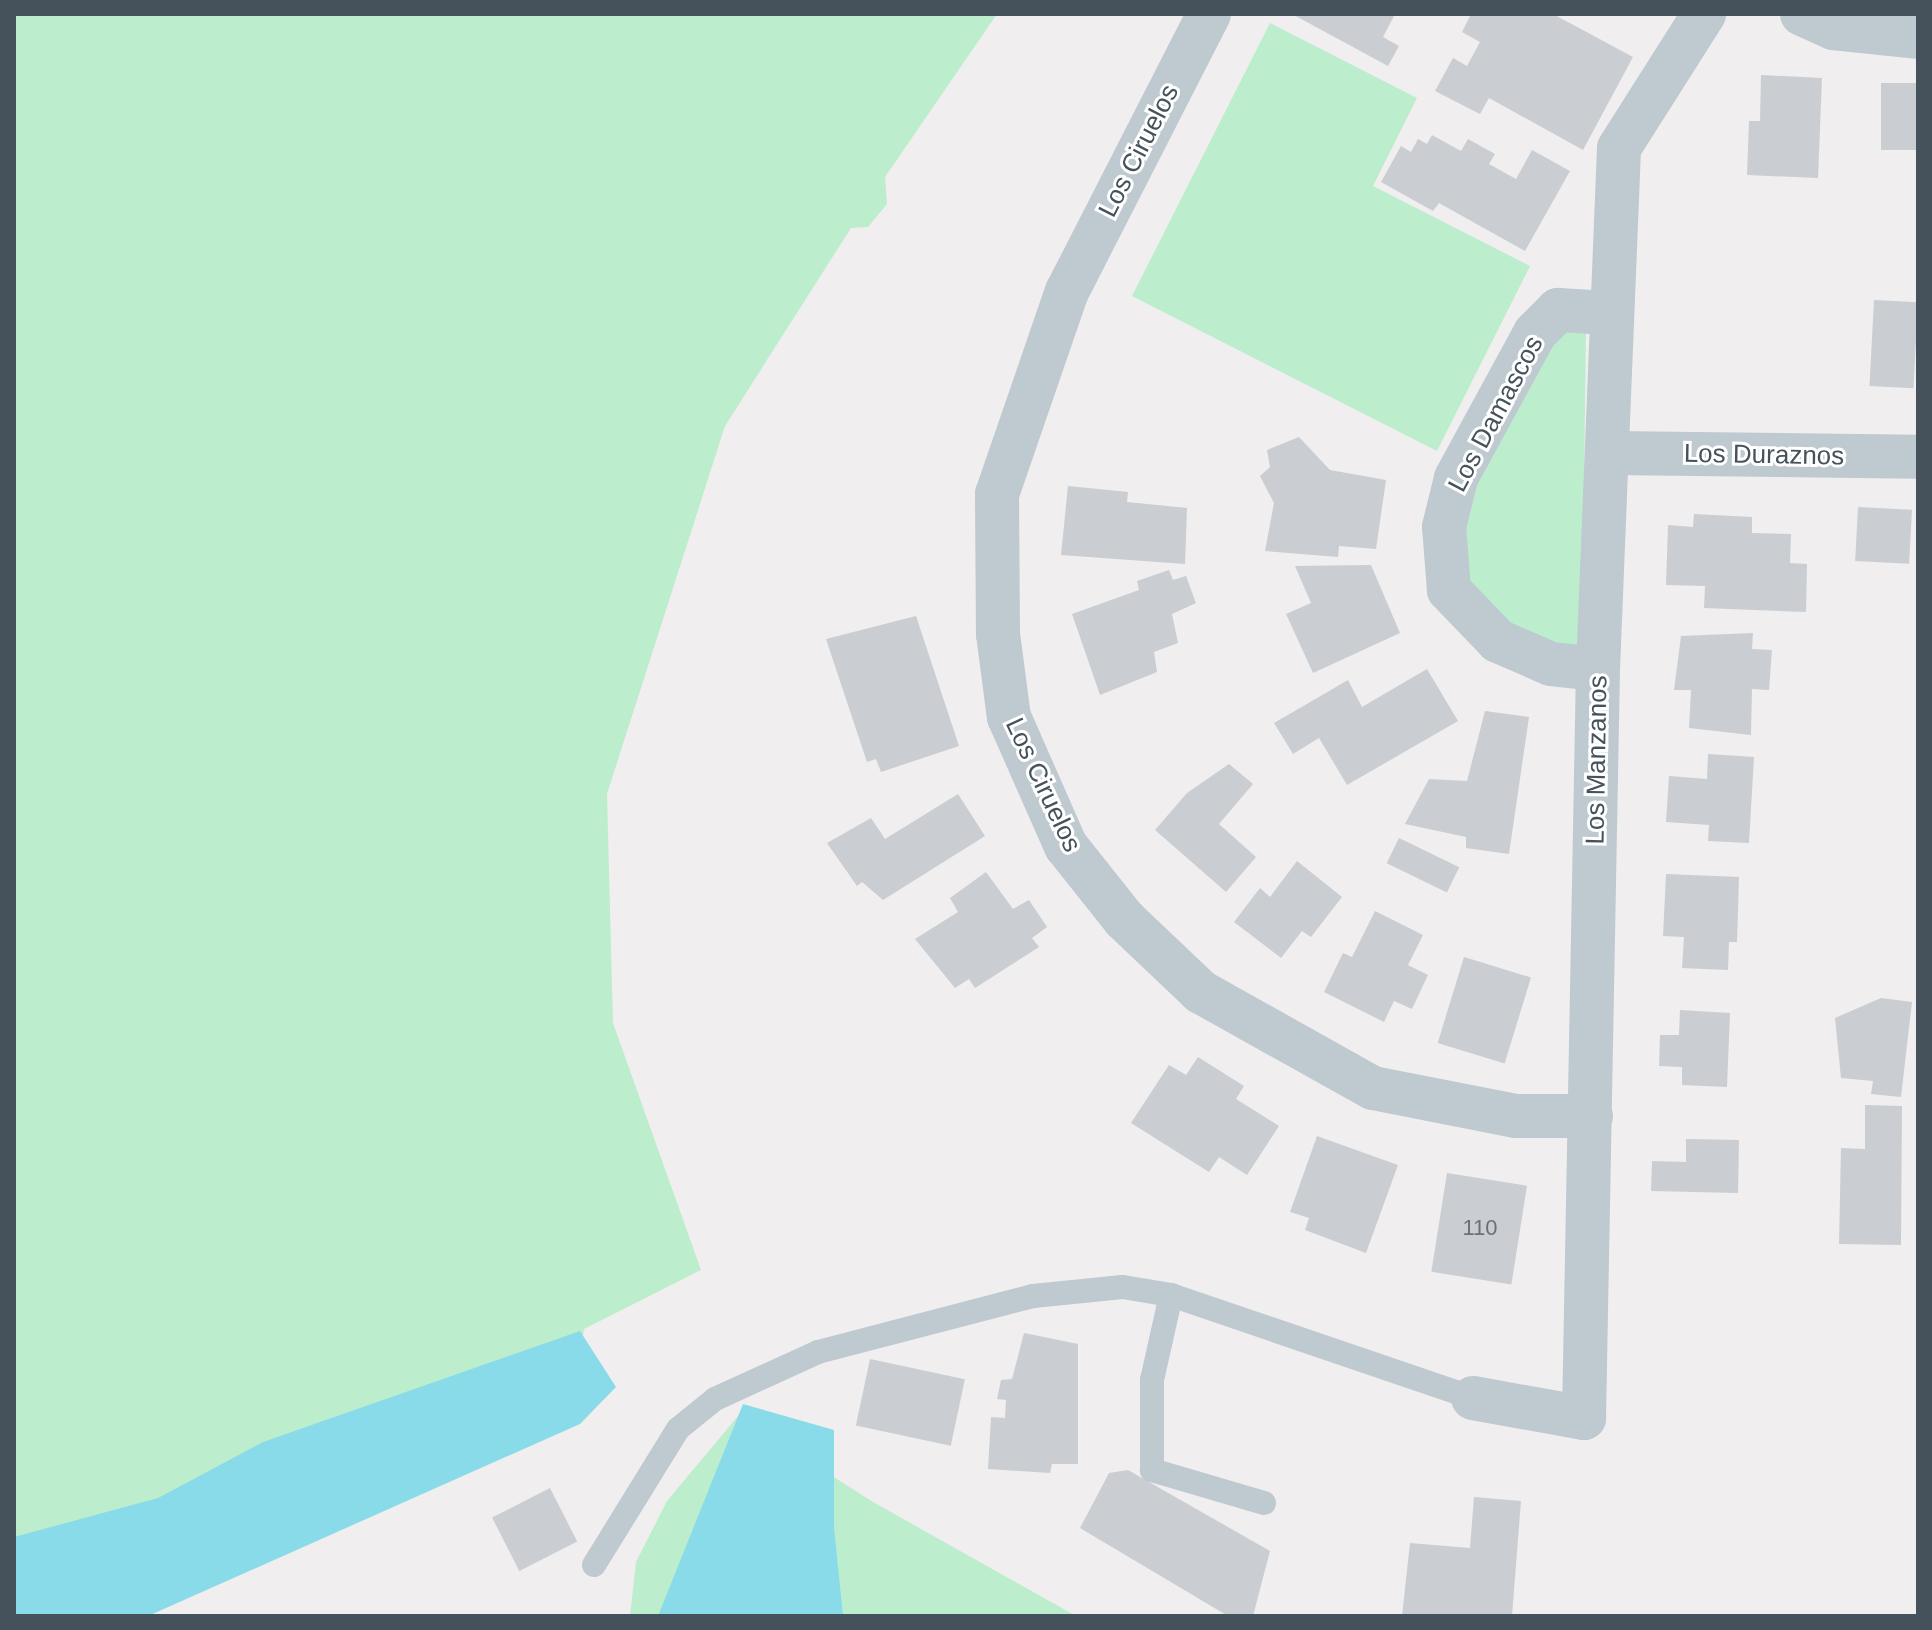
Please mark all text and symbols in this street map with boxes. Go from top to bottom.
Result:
street label: Los Ciruelos [1092,80,1186,222]
street label: Los Damascos [1442,331,1550,497]
street label: Los Duraznos [1684,438,1844,472]
street label: Los Manzanos [1580,675,1614,845]
street label: Los Ciruelos [998,713,1088,857]
house number: 110 [1462,1215,1498,1241]

